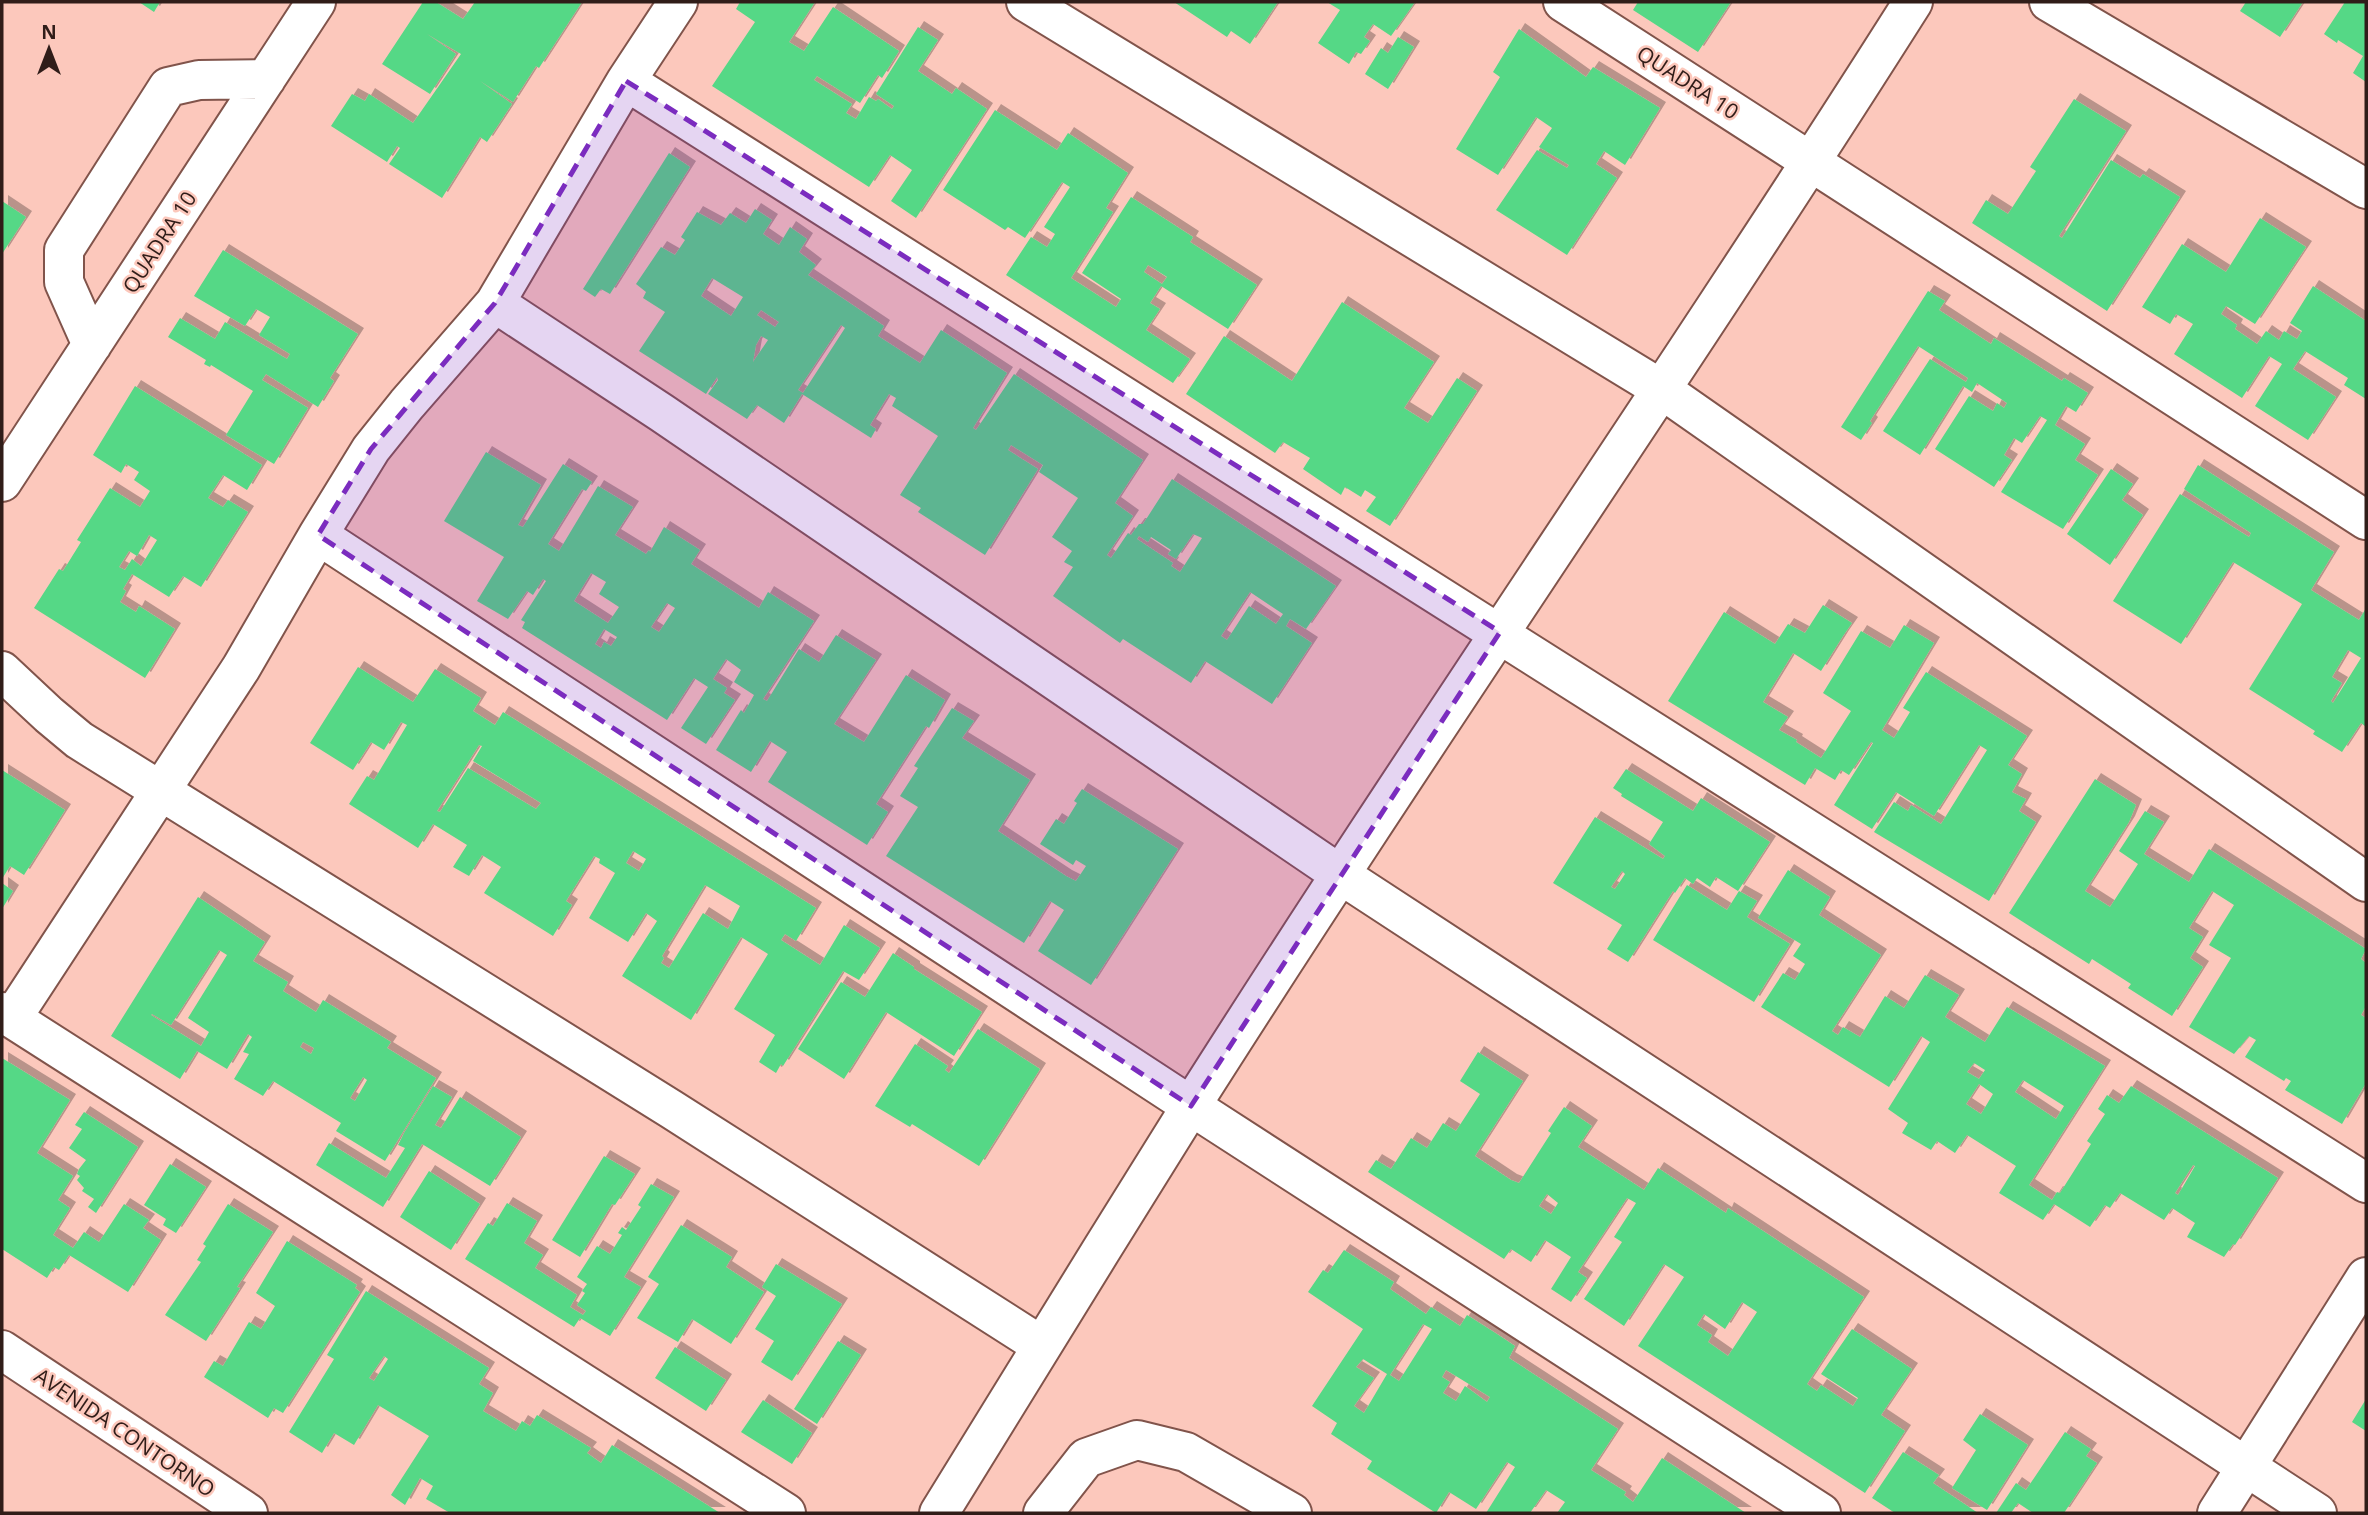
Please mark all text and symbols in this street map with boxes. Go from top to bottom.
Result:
north arrow [14,14,84,84]
text: N [41,19,57,45]
street label: QUADRA 10 [1632,39,1744,125]
street label: QUADRA 10 [116,186,202,298]
street label: AVENIDA CONTORNO [30,1361,220,1503]

